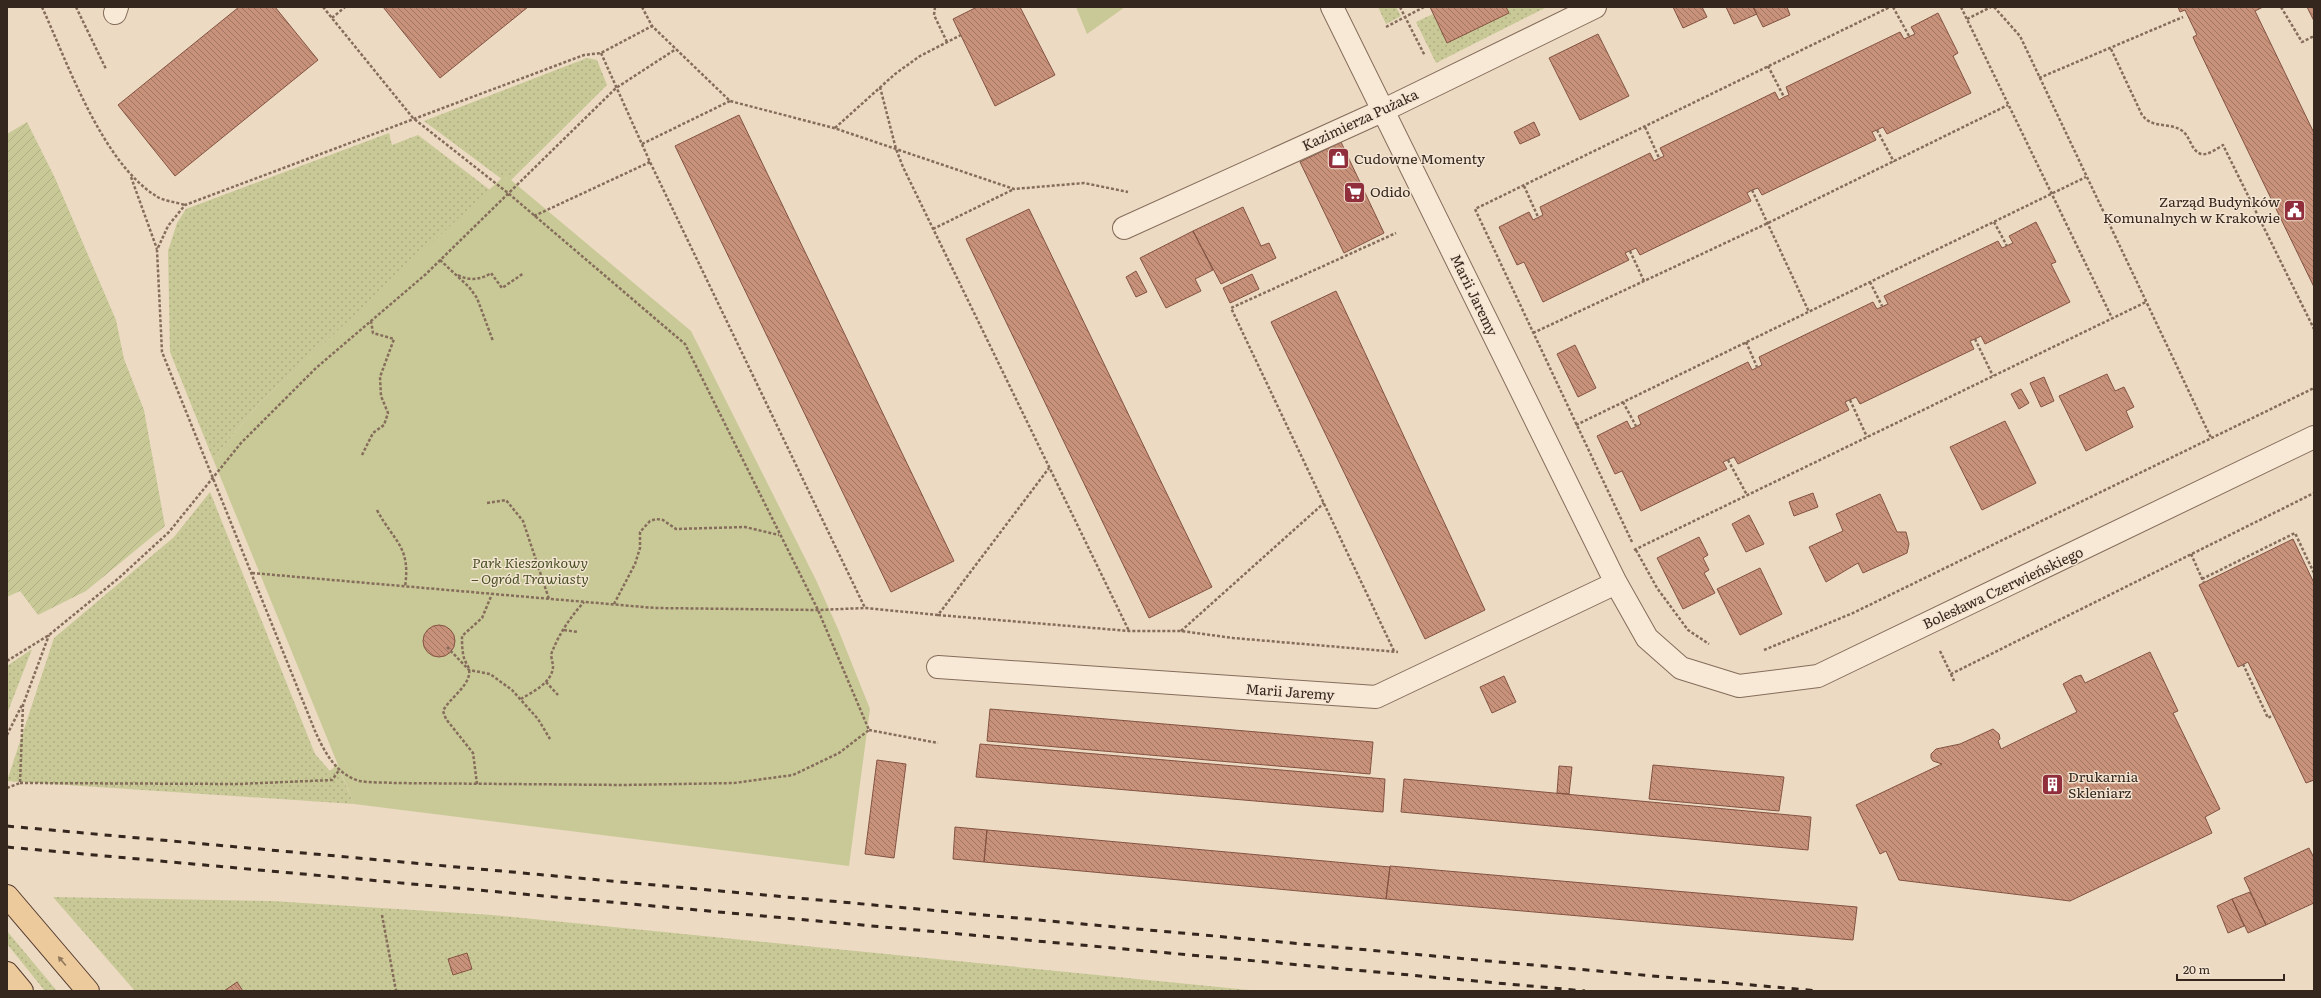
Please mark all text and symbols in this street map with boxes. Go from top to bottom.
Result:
street label: Kazimierza Pużaka [1298,83,1421,155]
shop icon: Cudowne Momenty [1325,146,1351,172]
place label: Cudowne Momenty [1354,148,1486,168]
supermarket icon: Odido [1341,179,1367,205]
place label: Odido [1370,181,1411,201]
place label: Zarząd Budynków Komunalnych w Krakowie [2103,191,2280,227]
public building icon: Zarząd Budynków Komunalnych w Krakowie [2282,197,2308,223]
street label: Marii Jaremy [1446,250,1504,340]
street label: Bolesława Czerwieńskiego [1919,541,2086,633]
park label: Park Kieszonkowy – Ogród Trawiasty [471,552,589,588]
street label: Marii Jaremy [1245,678,1336,704]
place label: Drukarnia Skleniarz [2068,766,2139,802]
building icon: Drukarnia Skleniarz [2040,772,2066,798]
one-way arrow [58,956,67,967]
scale bar [2177,956,2284,982]
text: 20 m [2183,960,2210,978]

